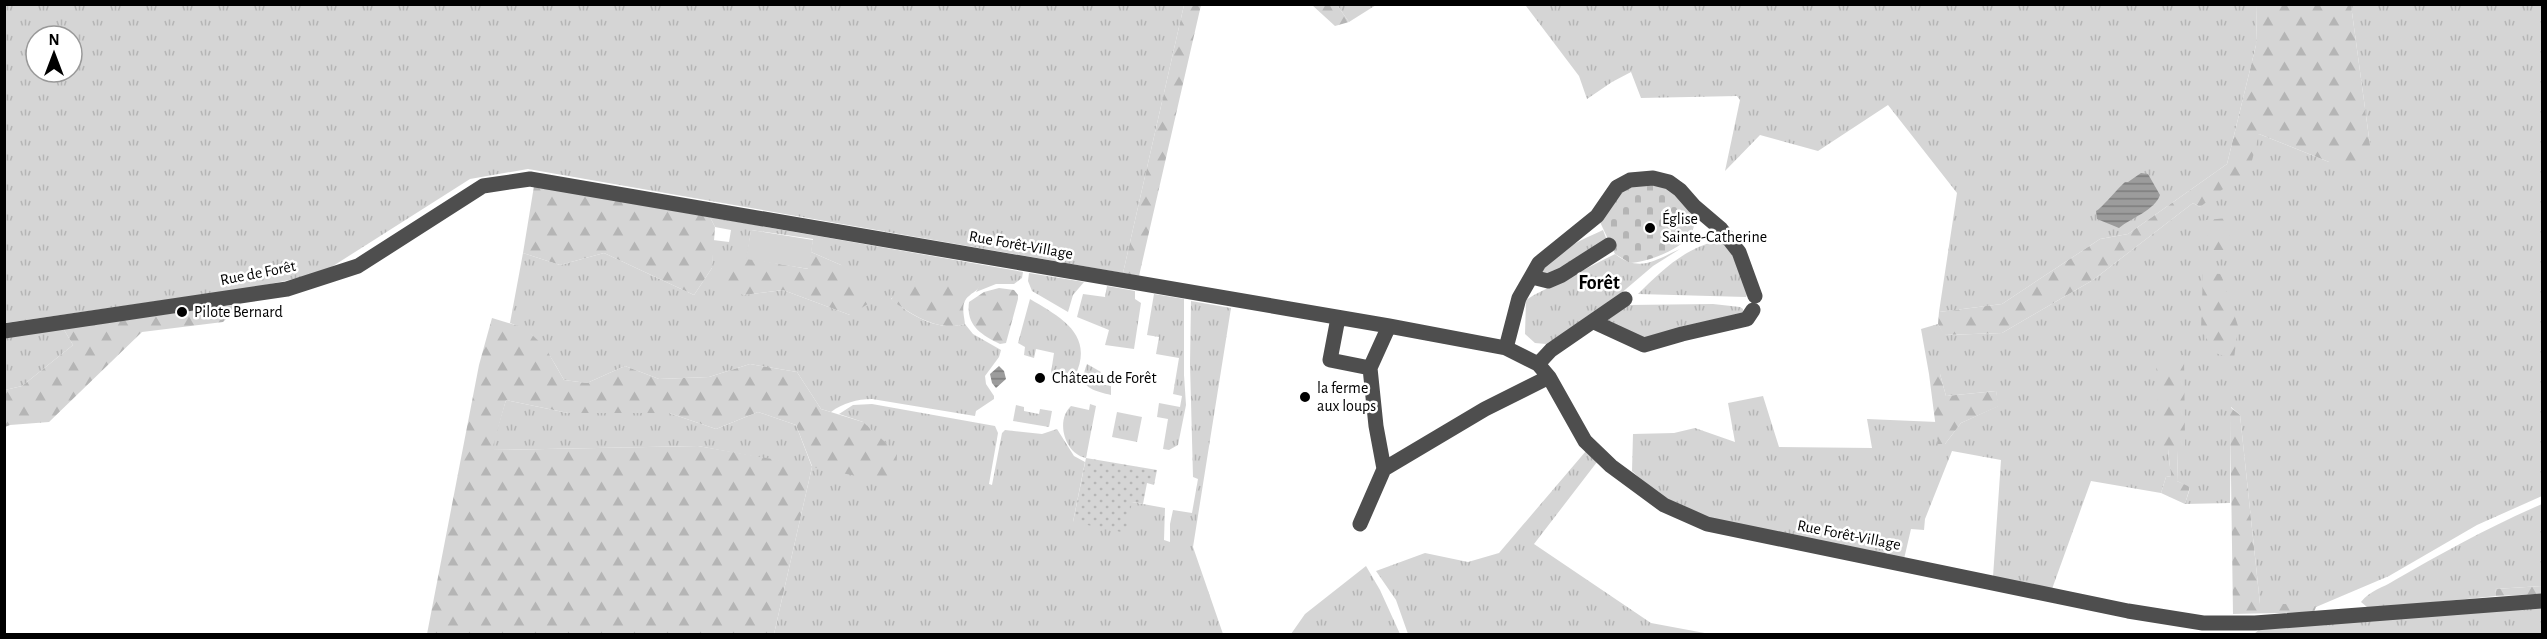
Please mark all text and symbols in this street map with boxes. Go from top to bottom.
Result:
north arrow [24,24,84,84]
text: N [48,32,60,48]
place label: Église Sainte-Catherine [1662,209,1767,245]
marker: Église Sainte-Catherine [1643,221,1657,235]
street label: Rue Forêt-Village [968,228,1074,262]
street label: Rue de Forêt [219,258,297,288]
district label: Forêt [1578,273,1620,293]
place label: Pilote Bernard [194,304,283,320]
marker: Pilote Bernard [175,305,189,319]
place label: Château de Forêt [1052,370,1156,386]
marker: Château de Forêt [1033,371,1047,385]
place label: la ferme aux loups [1317,380,1376,414]
marker: la ferme aux loups [1298,390,1312,404]
street label: Rue Forêt-Village [1796,517,1902,553]

